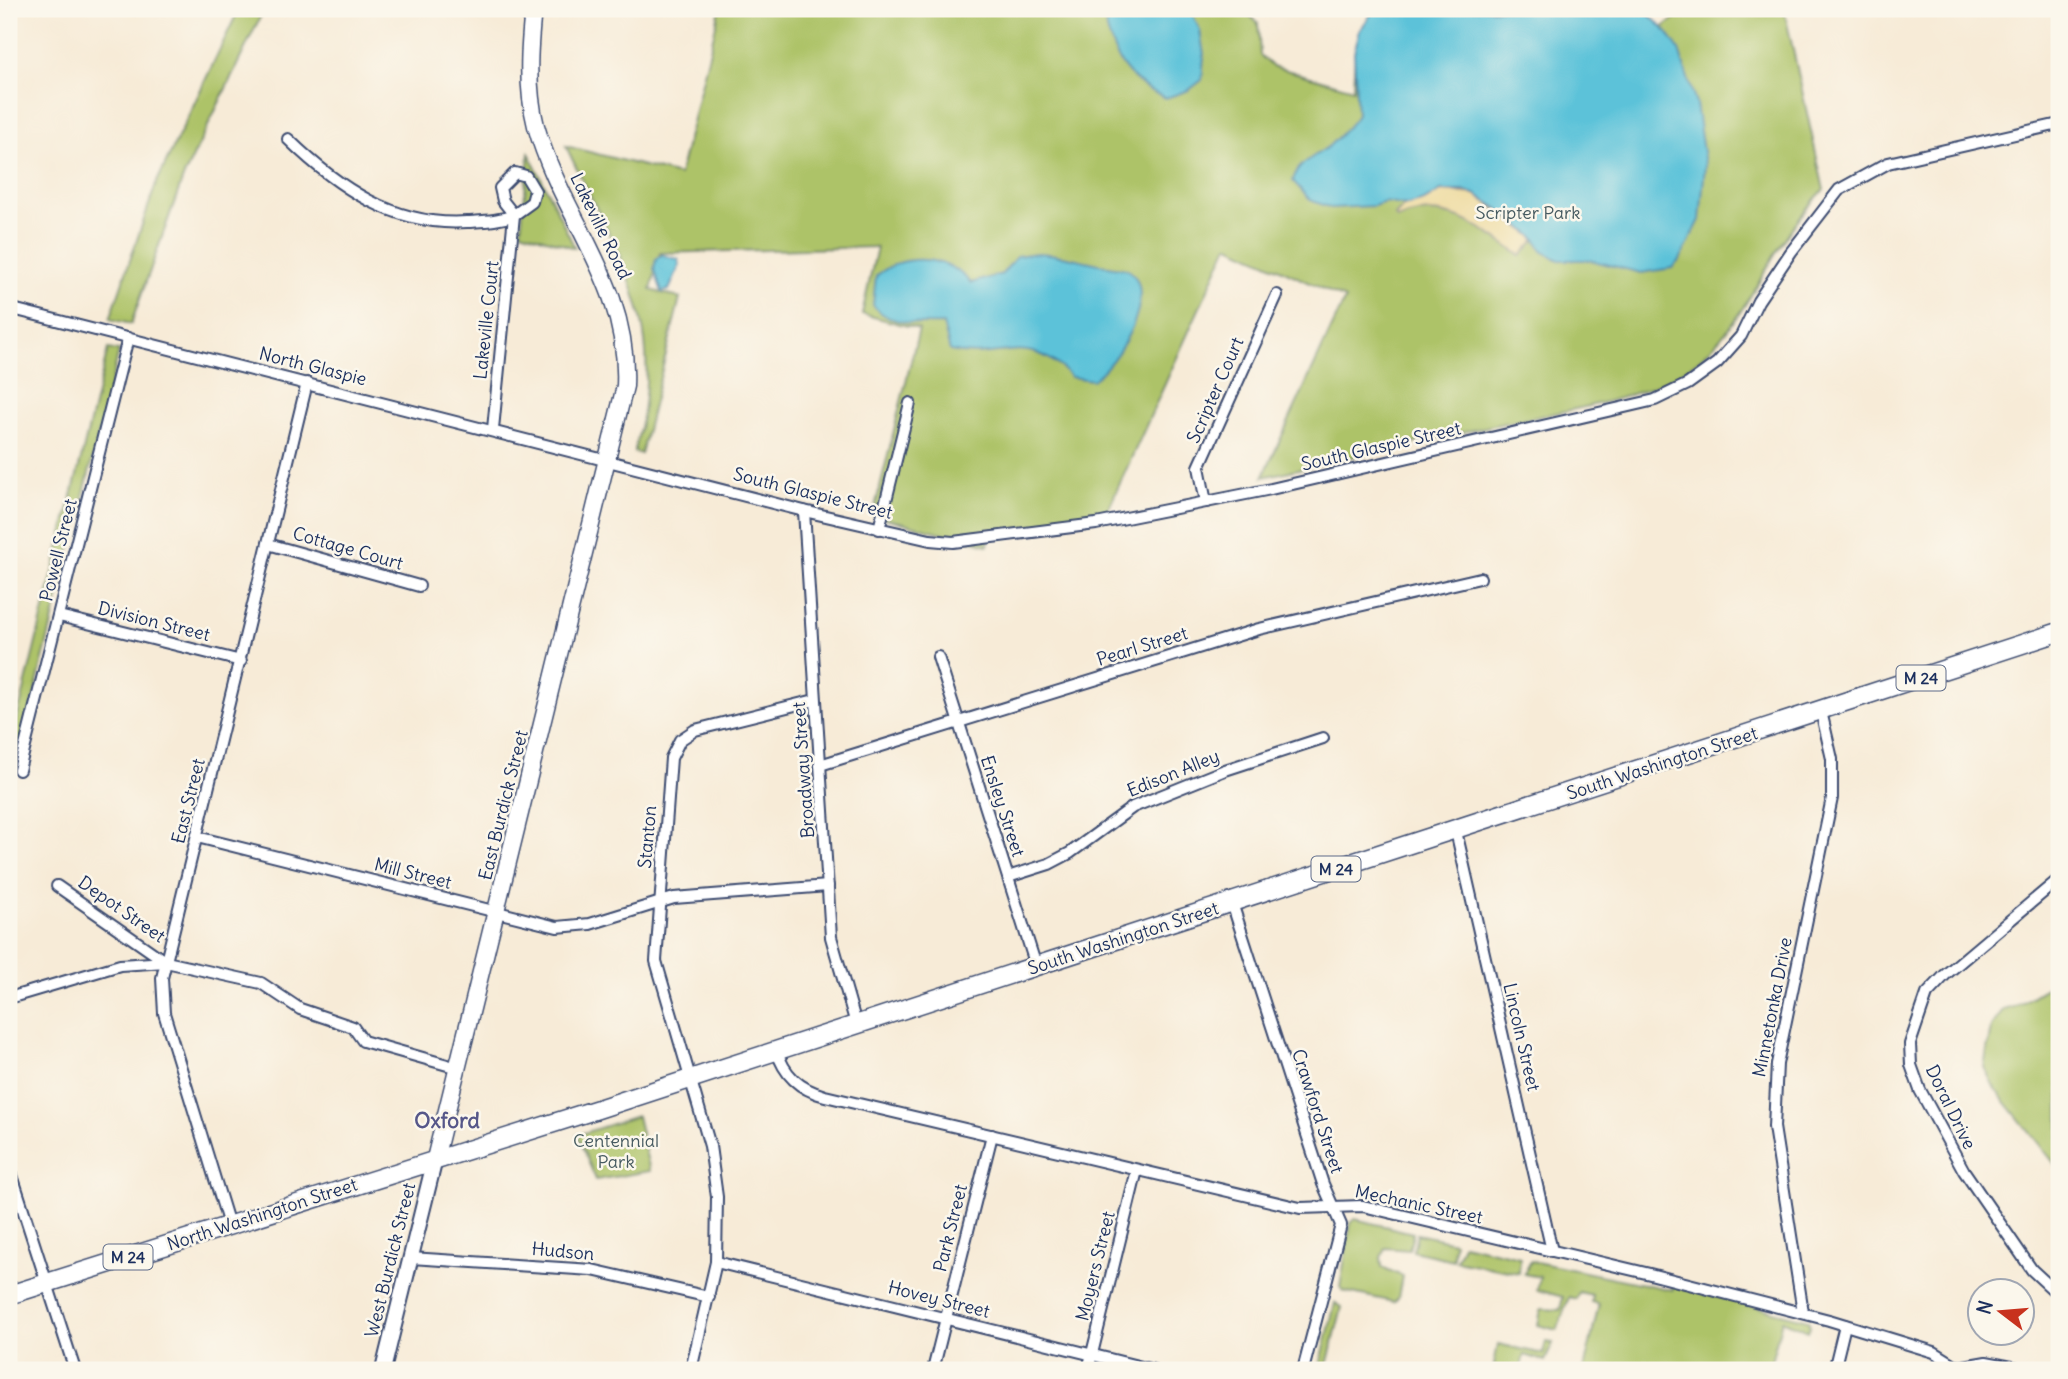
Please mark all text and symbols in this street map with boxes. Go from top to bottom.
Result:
street label: Lakeville Road [565,169,637,283]
park label: Scripter Park [1475,201,1581,224]
street label: Lakeville Court [468,260,504,380]
street label: Scripter Court [1181,333,1249,447]
street label: North Glaspie [257,342,369,390]
street label: South Glaspie Street [1299,416,1463,476]
street label: South Glaspie Street [731,462,895,524]
street label: Powell Street [34,496,82,604]
street label: Cottage Court [290,521,406,575]
street label: Division Street [96,596,212,646]
street label: Pearl Street [1094,621,1190,671]
road number: M 24 [1896,666,1946,691]
street label: Broadway Street [787,701,819,839]
street label: South Washington Street [1564,721,1760,805]
street label: East Burdick Street [473,728,533,882]
street label: Edison Alley [1123,744,1223,802]
street label: Ensley Street [976,752,1030,860]
street label: East Street [166,756,210,846]
street label: Stanton [633,805,661,869]
street label: Mill Street [372,852,454,894]
road number: M 24 [1312,856,1360,882]
street label: Depot Street [74,871,170,947]
street label: South Washington Street [1025,896,1221,980]
street label: Minnetonka Drive [1747,935,1797,1079]
street label: Lincoln Street [1498,981,1546,1093]
street label: Crawford Street [1287,1046,1349,1176]
street label: Doral Drive [1921,1061,1981,1153]
district label: Oxford [414,1107,480,1134]
park label: Centennial Park [573,1129,659,1173]
street label: North Washington Street [164,1172,360,1256]
street label: Mechanic Street [1353,1179,1485,1229]
street label: West Burdick Street [360,1180,420,1340]
street label: Park Street [928,1182,972,1274]
street label: Moyers Street [1070,1209,1120,1323]
street label: Hudson [531,1237,595,1265]
road number: M 24 [104,1245,152,1270]
street label: Hovey Street [886,1275,992,1323]
north arrow [1966,1278,2036,1348]
text: N [1971,1298,1998,1317]

